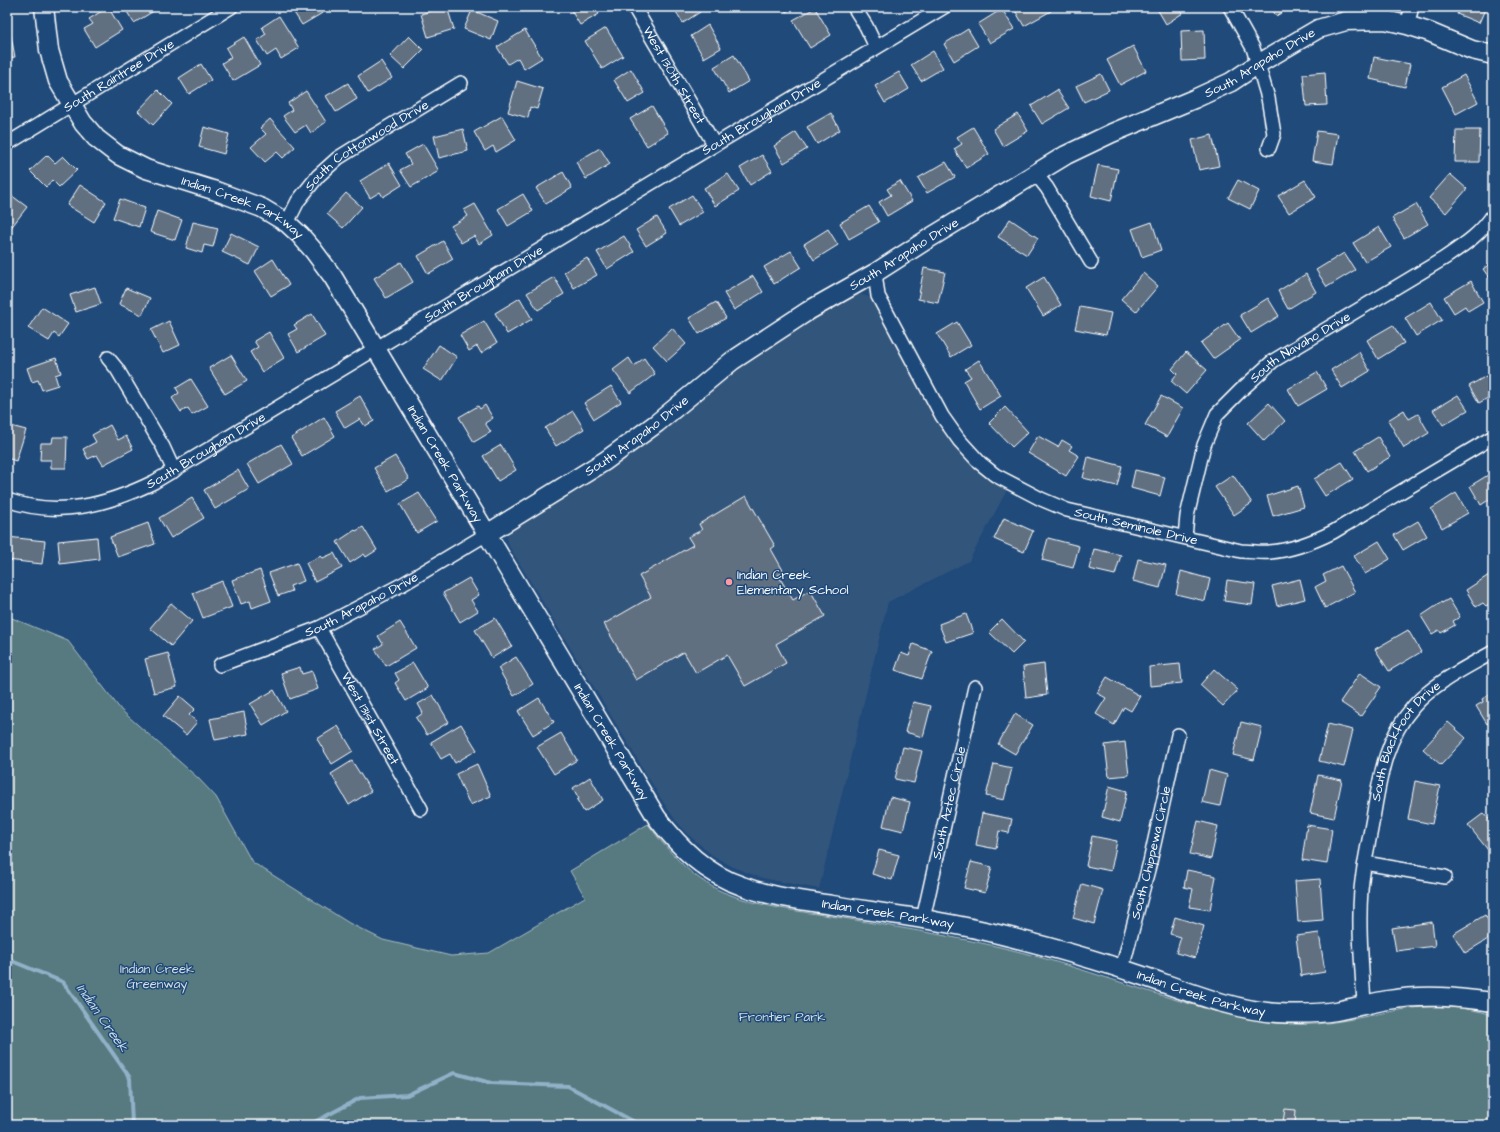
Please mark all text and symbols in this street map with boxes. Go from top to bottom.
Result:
street label: West 130th Street [638,23,710,128]
street label: South Arapaho Drive [1202,24,1319,102]
street label: South Raintree Drive [60,35,178,116]
street label: South Brougham Drive [698,74,824,160]
street label: South Cottonwood Drive [300,96,432,195]
street label: Indian Creek Parkway [179,172,308,244]
street label: South Arapaho Drive [846,213,962,295]
street label: South Brougham Drive [421,241,547,327]
street label: South Navaho Drive [1246,307,1354,387]
street label: South Arapaho Drive [581,391,693,481]
street label: Indian Creek Parkway [403,402,487,526]
street label: South Brougham Drive [143,408,269,493]
street label: South Seminole Drive [1073,503,1200,550]
place label: Indian Creek Elementary School [737,566,849,600]
street label: South Arapaho Drive [302,568,422,641]
marker: Indian Creek Elementary School [724,577,734,587]
street label: West 131st Street [337,669,404,769]
street label: South Blackfoot Drive [1367,677,1444,803]
street label: Indian Creek Parkway [569,680,653,804]
street label: South Aztec Circle [928,745,970,861]
street label: South Chippewa Circle [1126,784,1175,921]
street label: Indian Creek Parkway [821,895,955,934]
park label: Indian Creek Greenway [120,960,194,994]
street label: Indian Creek Parkway [1135,966,1267,1022]
water label: Indian Creek [71,980,133,1057]
park label: Frontier Park [739,1008,825,1026]

